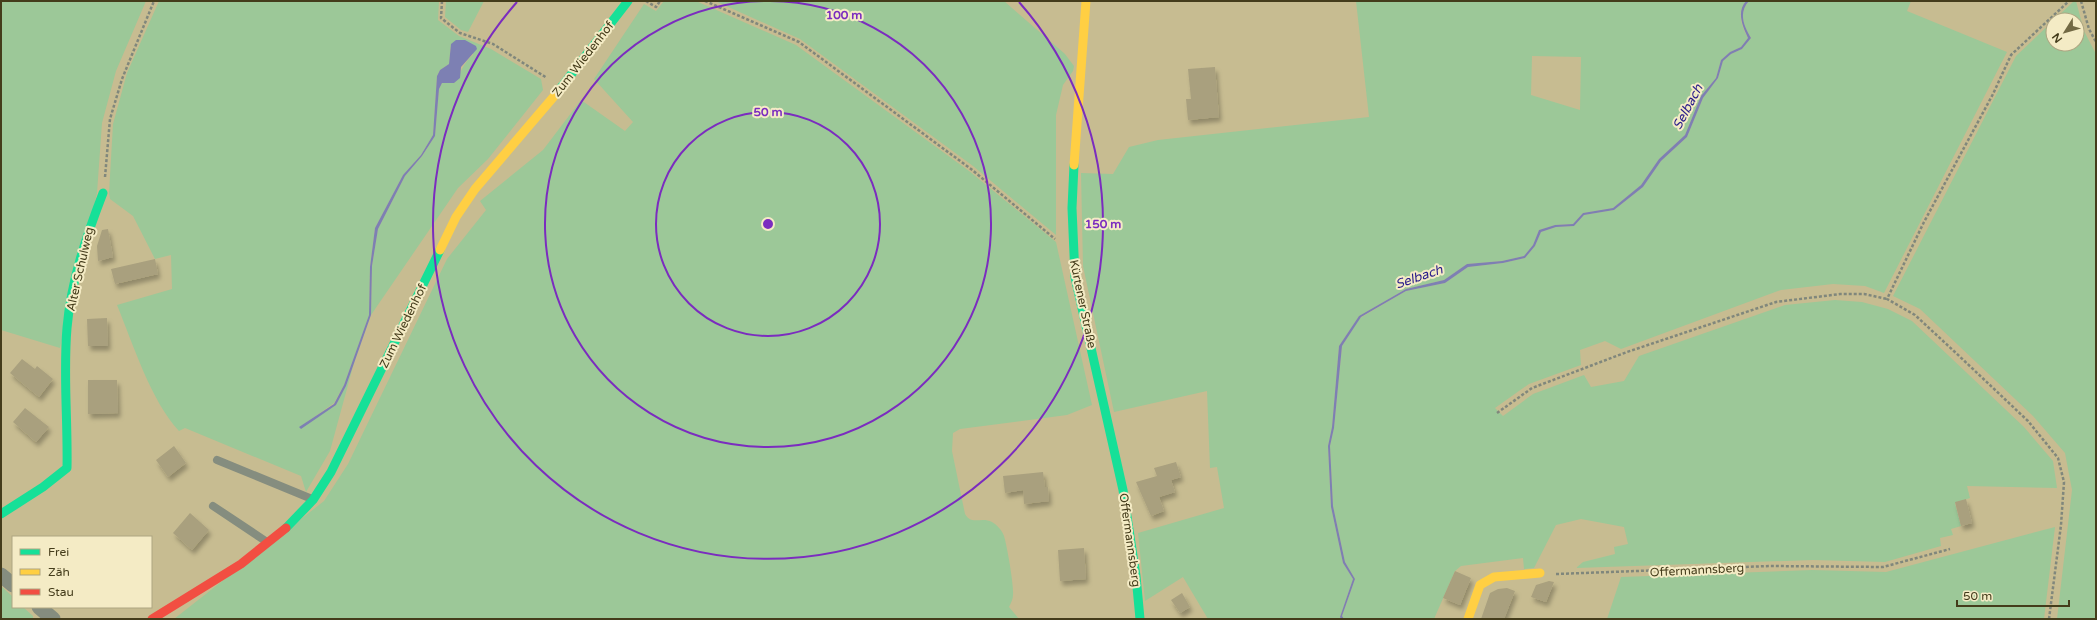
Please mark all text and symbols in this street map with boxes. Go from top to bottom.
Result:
text: 100 m [826,8,862,22]
north arrow [2045,12,2085,52]
street label: Zum Wiedenhof [549,18,617,99]
text: N [2050,30,2065,45]
water label: Selbach [1669,81,1707,132]
text: 50 m [753,105,783,119]
centre of rings [761,217,775,231]
text: 150 m [1085,217,1121,231]
street label: Alter Schulweg [64,226,96,312]
street label: Kürtener Straße [1067,258,1099,350]
water label: Selbach [1393,261,1446,293]
street label: Zum Wiedenhof [377,281,430,370]
street label: Offermannsberg [1116,492,1144,588]
legend [12,536,152,608]
text: Frei [48,545,69,559]
street label: Offermannsberg [1649,561,1745,579]
text: Zäh [48,565,70,579]
scale bar [1957,582,2069,608]
text: Stau [48,585,74,599]
text: 50 m [1963,589,1992,603]

